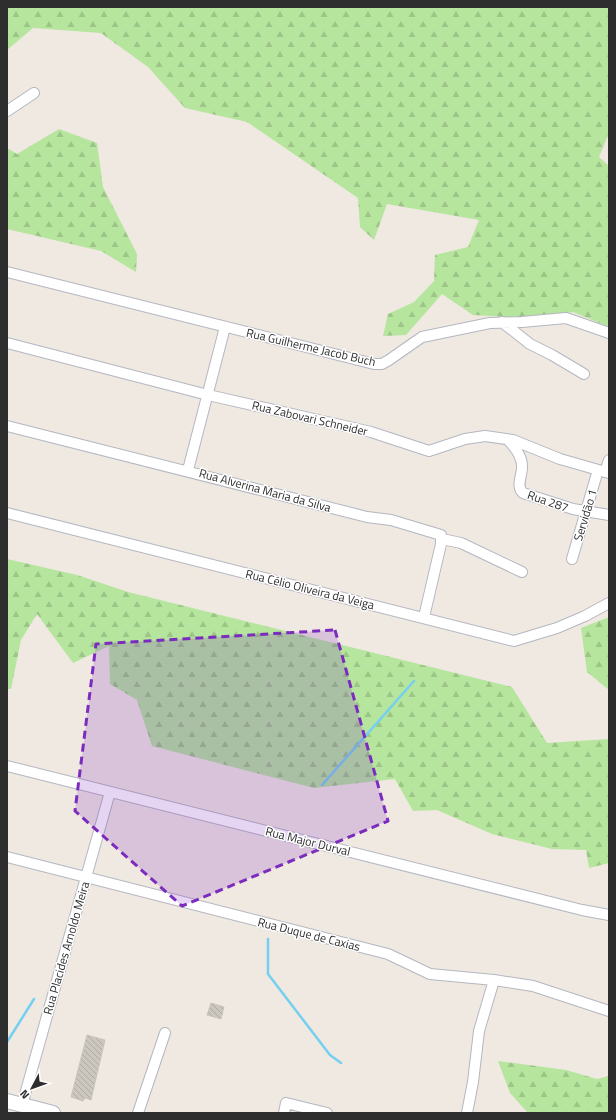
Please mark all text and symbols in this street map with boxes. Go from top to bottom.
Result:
street label: Rua Guilherme Jacob Buch [244,323,378,371]
street label: Rua Zabovari Schneider [250,395,370,441]
street label: Rua Alverina Maria da Silva [197,463,333,517]
street label: Rua 287 [525,485,571,517]
street label: Servidão 1 [568,487,602,543]
street label: Rua Célio Oliveira da Veiga [244,564,376,614]
street label: Rua Major Durval [264,821,352,861]
street label: Rua Placides Arnoldo Meira [38,879,94,1017]
street label: Rua Duque de Caxias [256,912,363,956]
north arrow [12,1068,52,1108]
text: N [16,1086,33,1103]

